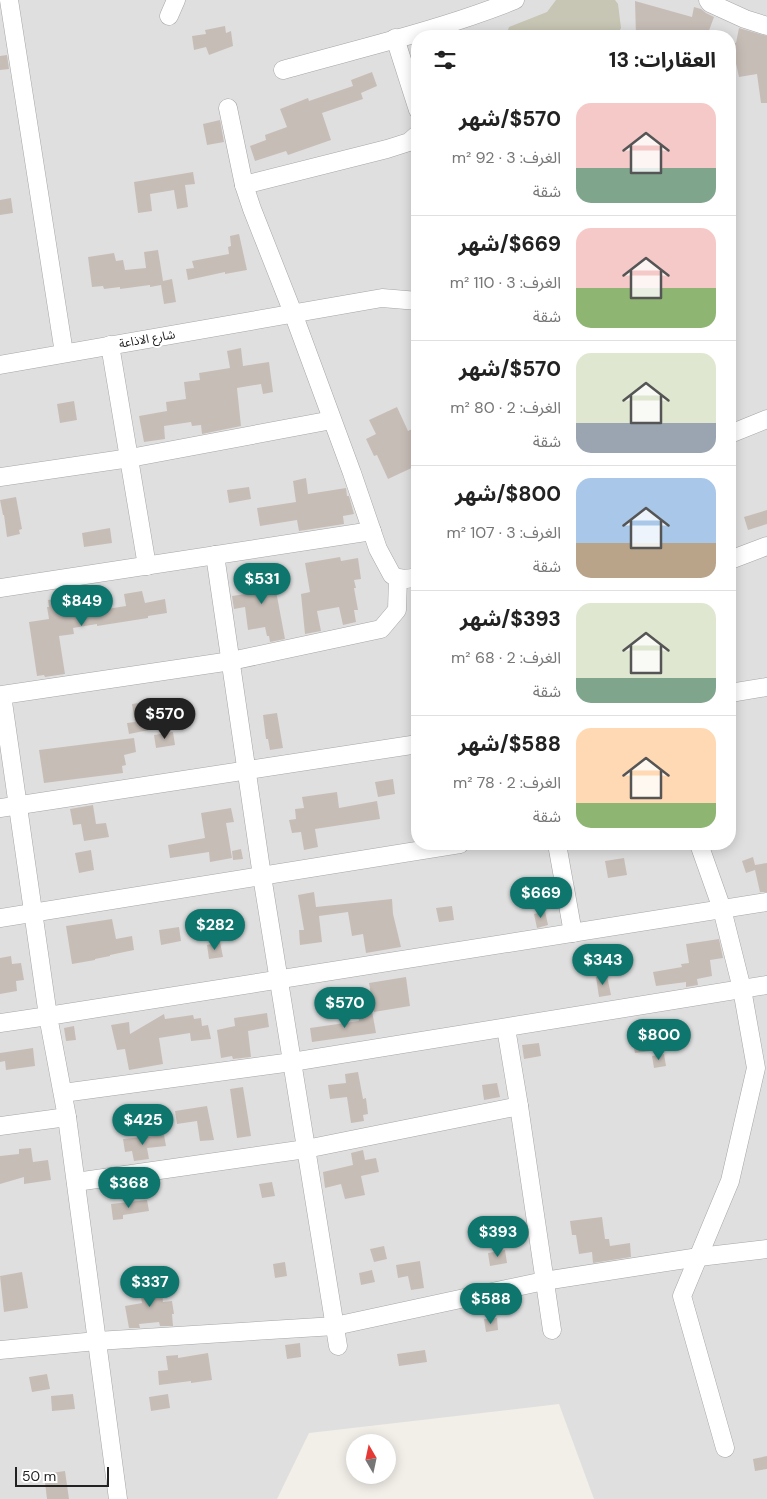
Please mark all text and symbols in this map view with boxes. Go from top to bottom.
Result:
icon: filters [431,46,459,74]
text: العقارات: 13 [609,46,716,74]
text: $570/شهر [459,105,561,133]
icon: home [616,123,676,183]
text: الغرف: 3 · 92 m² [452,147,561,168]
text: شقة [533,181,561,202]
text: $669/شهر [458,230,561,258]
icon: home [616,248,676,308]
text: الغرف: 3 · 110 m² [450,272,561,293]
text: شقة [533,306,561,327]
street label: شارع الاذاعة [118,326,177,353]
text: $570/شهر [459,355,561,383]
icon: home [616,373,676,433]
text: الغرف: 2 · 80 m² [450,397,561,418]
text: شقة [533,431,561,452]
text: $800/شهر [455,480,561,508]
icon: home [616,498,676,558]
text: الغرف: 3 · 107 m² [446,522,561,543]
text: شقة [533,556,561,577]
pin: $531 [232,562,292,605]
text: $531 [245,568,279,589]
pin: $849 [52,584,112,627]
text: $849 [62,590,102,611]
text: $393/شهر [460,605,561,633]
icon: home [616,623,676,683]
text: الغرف: 2 · 68 m² [451,647,561,668]
text: شقة [533,681,561,702]
pin: $570 [135,698,195,740]
text: $570 [145,703,185,724]
text: $588/شهر [458,730,561,758]
icon: home [616,748,676,808]
text: الغرف: 2 · 78 m² [453,772,561,793]
text: شقة [533,806,561,827]
pin: $669 [511,876,571,919]
text: $669 [521,882,561,903]
pin: $282 [185,908,245,951]
text: $282 [196,914,234,935]
pin: $343 [573,944,633,986]
text: $343 [583,949,623,970]
pin: $570 [315,986,375,1029]
text: $570 [325,992,365,1013]
pin: $800 [629,1018,689,1061]
text: $800 [638,1024,680,1045]
pin: $425 [113,1104,173,1146]
text: $425 [123,1109,163,1130]
pin: $368 [99,1166,159,1209]
text: $368 [109,1172,149,1193]
pin: $393 [468,1216,528,1258]
text: $393 [479,1221,517,1242]
pin: $337 [120,1266,180,1308]
text: $337 [131,1271,169,1292]
pin: $588 [461,1282,521,1325]
text: $588 [471,1288,511,1309]
north arrow [346,1434,396,1484]
map controls [346,1434,396,1484]
scale bar [15,1464,109,1487]
text: 50 m [22,1467,56,1485]

